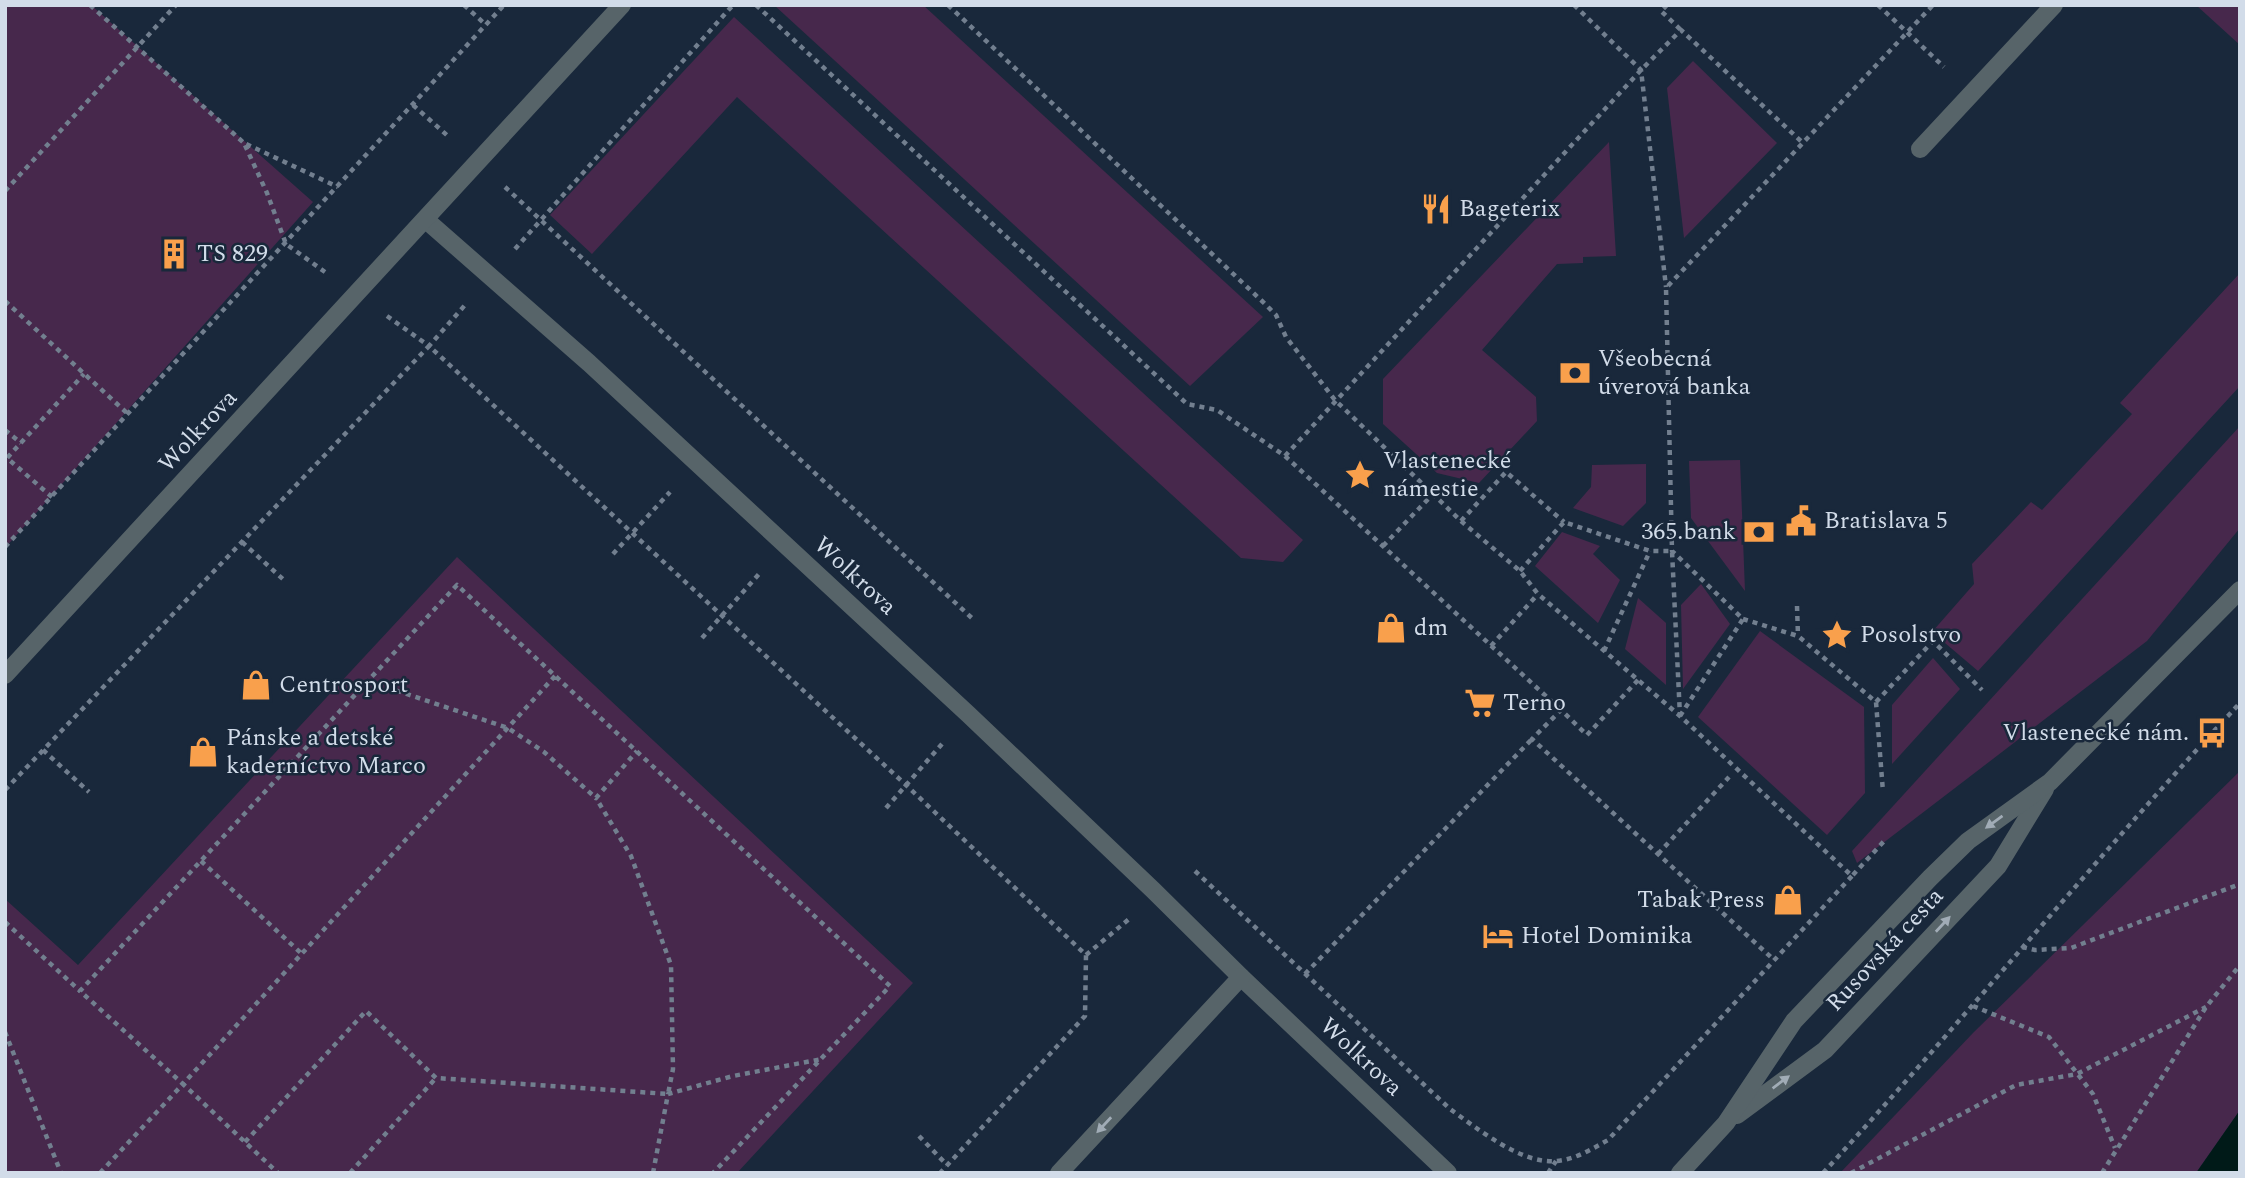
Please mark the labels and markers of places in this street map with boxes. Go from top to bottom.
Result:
place label: Bageterix [1459,191,1560,227]
restaurant icon: Bageterix [1419,192,1453,226]
place label: TS 829 [197,236,268,272]
building icon: TS 829 [157,237,191,271]
place label: Všeobecná úverová banka [1598,341,1751,405]
bank icon: Všeobecná úverová banka [1558,356,1592,390]
place label: Vlastenecké námestie [1383,443,1511,507]
place icon: Vlastenecké námestie [1343,458,1377,492]
place label: Bratislava 5 [1824,503,1948,539]
public building icon: Bratislava 5 [1784,504,1818,538]
place label: 365.bank [1641,514,1736,550]
bank icon: 365.bank [1742,515,1776,549]
place label: dm [1414,610,1448,646]
shop icon: dm [1374,611,1408,645]
place label: Posolstvo [1860,617,1961,653]
place icon: Posolstvo [1820,618,1854,652]
place label: Centrosport [279,667,408,703]
shop icon: Centrosport [239,668,273,702]
place label: Terno [1503,685,1566,721]
supermarket icon: Terno [1463,686,1497,720]
place label: Vlastenecké nám. [2002,715,2189,751]
bus stop icon: Vlastenecké nám. [2195,716,2229,750]
place label: Pánske a detské kaderníctvo Marco [226,720,426,784]
shop icon: Pánske a detské kaderníctvo Marco [186,735,220,769]
place label: Tabak Press [1637,882,1765,918]
shop icon: Tabak Press [1771,883,1805,917]
place label: Hotel Dominika [1521,918,1693,954]
hotel icon: Hotel Dominika [1481,919,1515,953]

